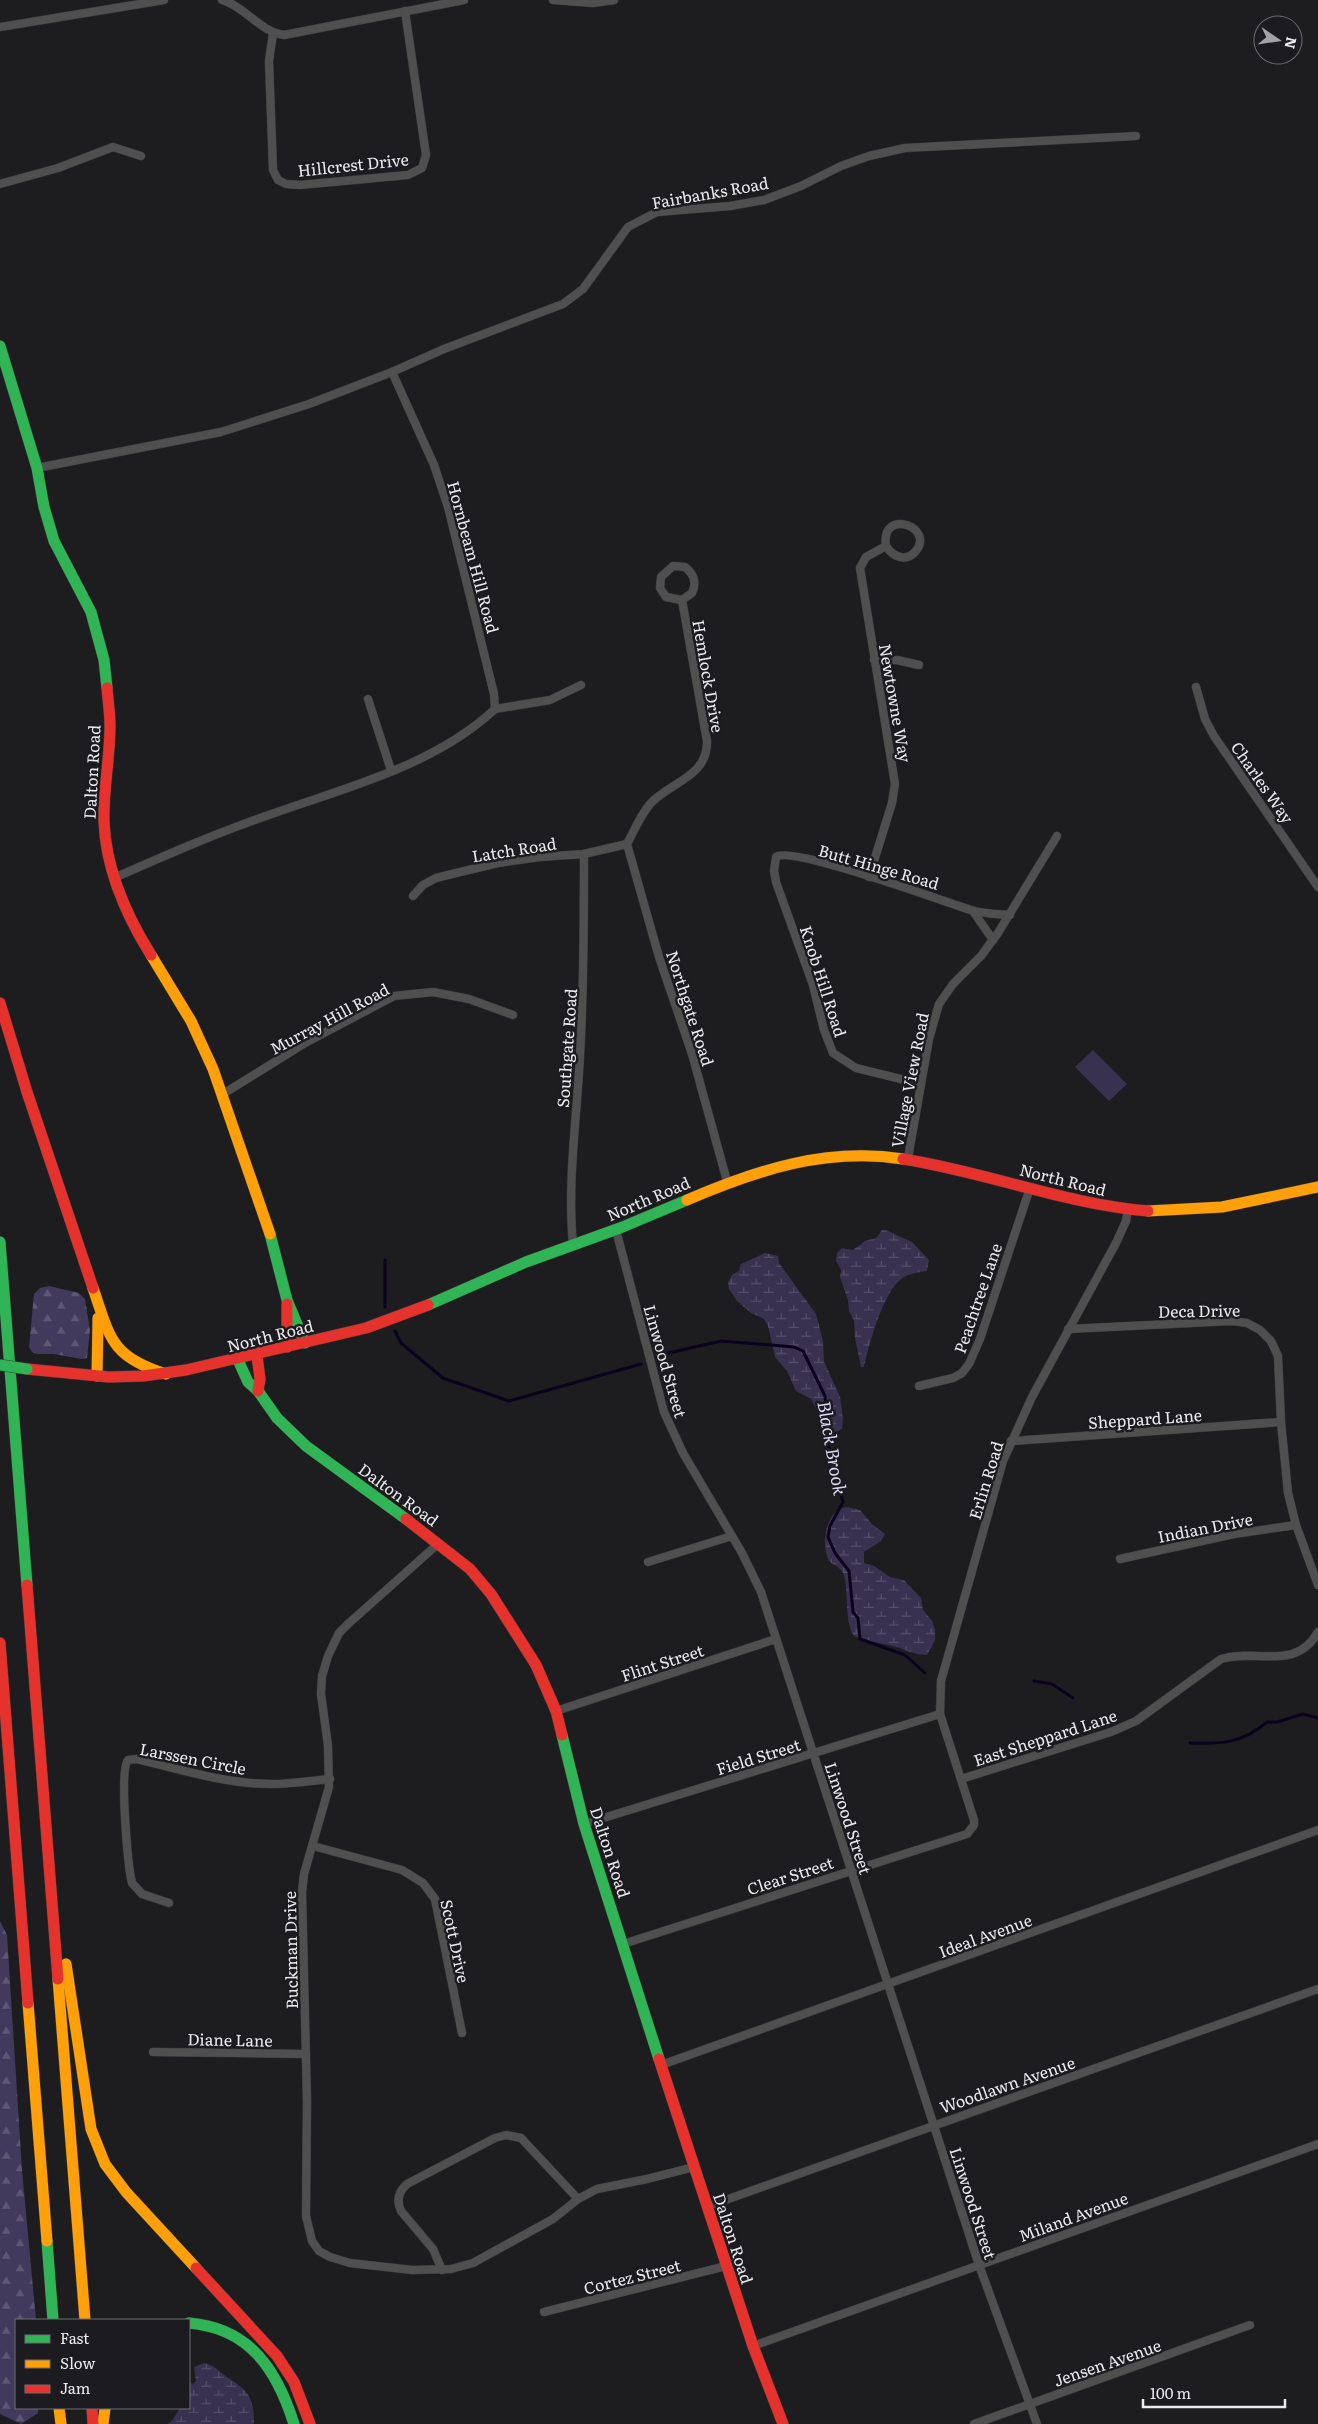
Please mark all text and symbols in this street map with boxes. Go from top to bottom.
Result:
north arrow [1253,15,1303,65]
text: N [1281,35,1303,51]
street label: Hillcrest Drive [296,146,410,182]
street label: Fairbanks Road [650,170,770,214]
street label: Hornbeam Hill Road [442,478,506,636]
street label: Hemlock Drive [687,618,731,734]
street label: Newtowne Way [874,642,918,765]
street label: Dalton Road [77,724,105,820]
street label: Charles Way [1226,736,1301,829]
street label: Latch Road [470,830,558,868]
street label: Butt Hinge Road [816,837,942,895]
street label: Knob Hill Road [795,922,853,1040]
street label: Northgate Road [661,947,721,1069]
street label: Murray Hill Road [265,976,393,1060]
street label: Southgate Road [550,987,582,1108]
street label: Village View Road [884,1010,934,1150]
street label: North Road [1017,1157,1109,1201]
street label: North Road [603,1170,694,1226]
street label: Peachtree Lane [947,1240,1007,1356]
street label: Deca Drive [1158,1297,1240,1323]
street label: Linwood Street [638,1302,694,1421]
street label: North Road [224,1313,316,1357]
water label: Black Brook [811,1399,855,1497]
street label: Sheppard Lane [1087,1402,1203,1434]
street label: Erlin Road [962,1438,1008,1522]
street label: Dalton Road [354,1457,444,1532]
street label: Indian Drive [1155,1506,1255,1548]
street label: Flint Street [618,1637,707,1687]
street label: East Sheppard Lane [970,1702,1120,1772]
street label: Field Street [713,1732,804,1780]
street label: Larssen Circle [138,1736,248,1780]
street label: Linwood Street [820,1759,879,1878]
street label: Dalton Road [585,1803,637,1901]
street label: Clear Street [744,1850,837,1900]
street label: Buckman Drive [277,1891,303,2009]
street label: Scott Drive [435,1897,477,1985]
street label: Ideal Avenue [935,1907,1035,1963]
street label: Diane Lane [187,2026,273,2052]
street label: Woodlawn Avenue [936,2050,1078,2118]
street label: Linwood Street [945,2144,1004,2263]
street label: Miland Avenue [1015,2185,1131,2247]
street label: Dalton Road [708,2189,760,2287]
street label: Cortez Street [581,2252,684,2300]
legend [15,2319,190,2409]
text: Fast [60,2326,89,2349]
street label: Jensen Avenue [1050,2332,1164,2392]
text: Slow [60,2351,95,2374]
text: Jam [60,2376,91,2399]
scale bar [1143,2376,1286,2408]
text: 100 m [1150,2381,1191,2404]

